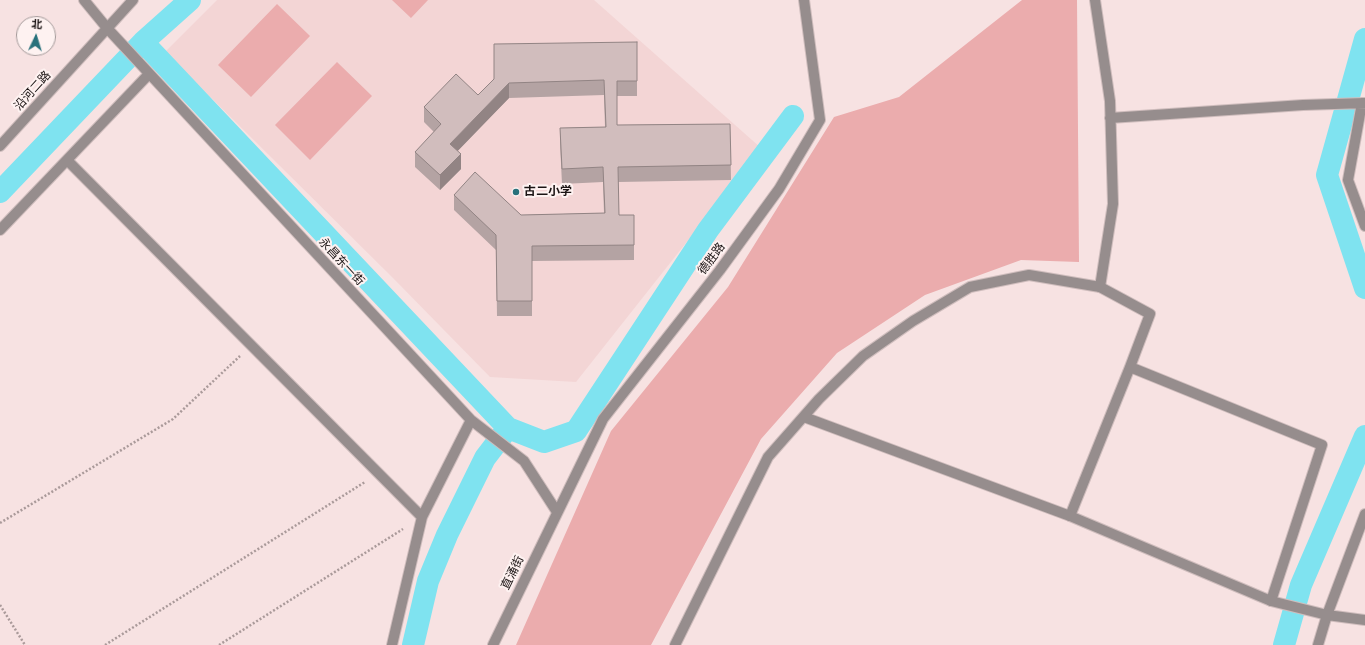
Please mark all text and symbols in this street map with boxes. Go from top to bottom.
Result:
north arrow [16,16,56,56]
text: 北 [31,18,43,31]
street label: 沿河二路 [12,68,54,114]
place label: 古二小学 [524,185,572,199]
marker: 古二小学 [511,187,521,197]
street label: 永昌东一街 [315,235,367,289]
street label: 德胜路 [695,240,729,278]
street label: 直涌街 [499,554,527,592]

